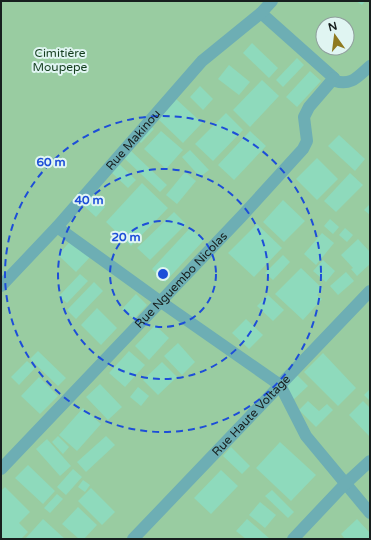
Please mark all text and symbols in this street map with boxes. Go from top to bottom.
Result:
north arrow [315,16,355,56]
text: N [327,19,339,34]
park label: Cimitière Moupepe [33,46,88,74]
street label: Rue Makinou [103,107,163,173]
text: 60 m [36,155,66,169]
text: 40 m [74,193,104,207]
street label: Rue Nguembo Nicolas [132,229,230,331]
text: 20 m [111,230,141,244]
centre of rings [156,267,170,281]
street label: Rue Haute Voltage [209,372,293,459]

